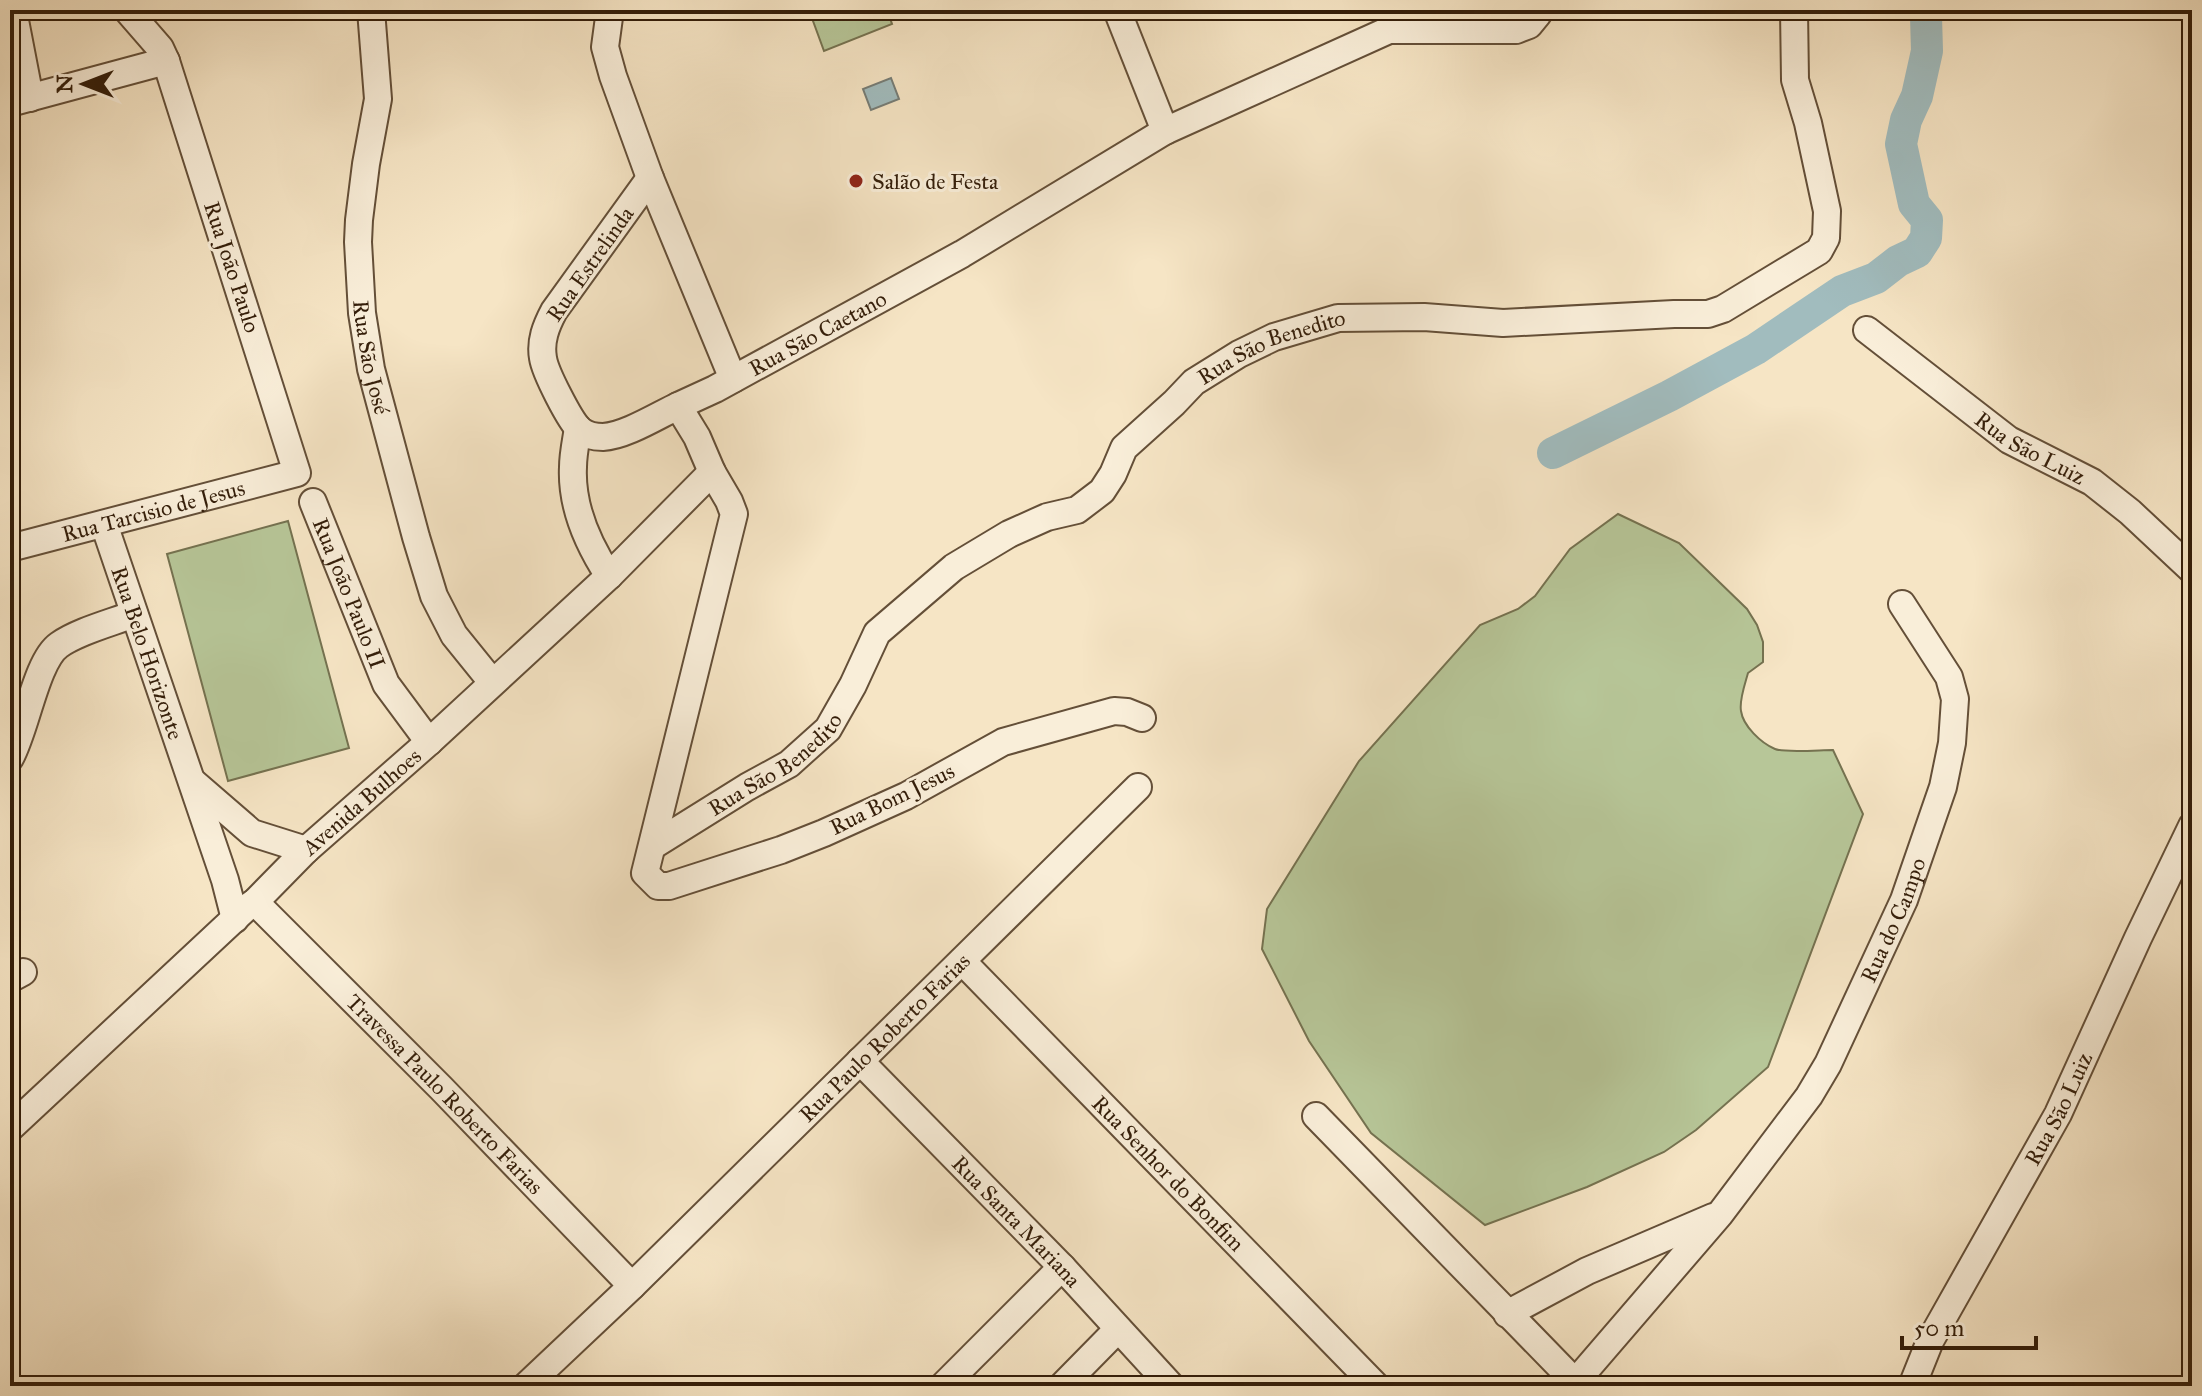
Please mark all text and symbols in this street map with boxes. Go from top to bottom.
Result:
north arrow [44,44,124,124]
text: N [51,74,78,93]
place label: Salão de Festa [872,168,999,195]
marker: Salão de Festa [847,172,865,190]
street label: Rua João Paulo [198,198,266,336]
street label: Rua Estrelinda [540,201,640,327]
street label: Rua São Caetano [744,285,891,381]
street label: Rua São José [348,299,396,418]
street label: Rua São Benedito [1192,304,1346,390]
street label: Rua São Luiz [1970,405,2090,490]
street label: Rua Tarcisio de Jesus [59,474,248,547]
street label: Rua João Paulo II [307,514,392,672]
street label: Rua Belo Horizonte [106,563,190,743]
street label: Rua São Benedito [703,708,848,821]
street label: Avenida Bulhoes [296,742,426,861]
street label: Rua Bom Jesus [825,757,959,841]
street label: Rua do Campo [1854,854,1931,987]
street label: Rua Paulo Roberto Farias [793,947,975,1127]
street label: Travessa Paulo Roberto Farias [341,988,549,1199]
street label: Rua São Luiz [2018,1048,2098,1170]
street label: Rua Senhor do Bonfim [1087,1089,1251,1257]
street label: Rua Santa Mariana [946,1150,1087,1293]
scale bar [1902,1300,2036,1350]
text: 50 m [1914,1313,1964,1343]

